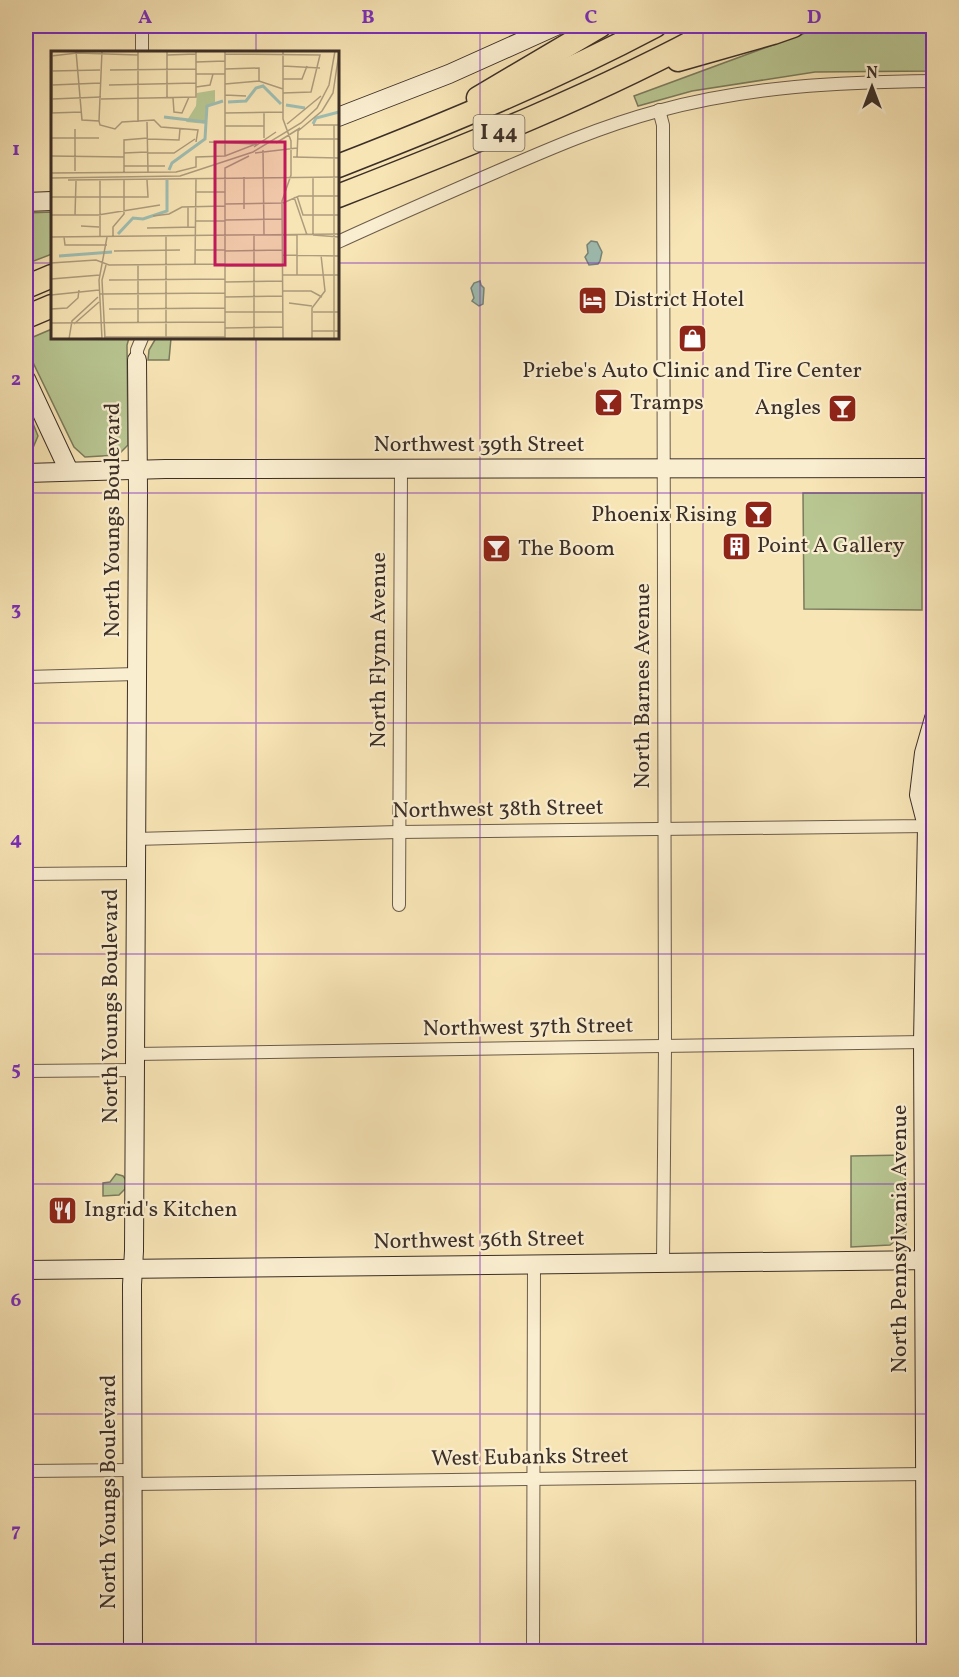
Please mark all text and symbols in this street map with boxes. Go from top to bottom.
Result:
text: A [138,4,152,32]
text: B [361,4,375,32]
text: C [585,4,598,32]
text: D [807,4,821,32]
inset map [51,51,339,339]
north arrow [842,57,902,117]
text: N [866,63,878,85]
road number: I 44 [474,115,524,151]
text: 1 [12,136,20,164]
hotel icon: District Hotel [577,284,609,316]
place label: District Hotel [614,285,744,316]
shop icon: Priebe's Auto Clinic and Tire Center [676,323,708,355]
place label: Priebe's Auto Clinic and Tire Center [522,356,862,387]
text: 2 [11,366,21,394]
bar icon: Tramps [593,387,625,419]
place label: Tramps [630,388,704,419]
bar icon: Angles [826,392,858,424]
place label: Angles [755,393,821,424]
street label: North Youngs Boulevard [98,403,129,637]
street label: Northwest 39th Street [373,430,585,461]
bar icon: Phoenix Rising [742,499,774,531]
place label: Phoenix Rising [591,500,737,531]
building icon: Point A Gallery [720,530,752,562]
place label: Point A Gallery [757,531,905,562]
bar icon: The Boom [481,533,513,565]
place label: The Boom [518,534,615,565]
street label: North Flynn Avenue [364,552,395,748]
street label: North Barnes Avenue [628,583,659,789]
text: 3 [11,596,21,624]
street label: Northwest 38th Street [392,793,604,827]
text: 4 [10,826,22,854]
street label: North Youngs Boulevard [96,889,127,1123]
street label: Northwest 37th Street [422,1011,634,1045]
text: 5 [11,1056,21,1084]
street label: North Pennsylvania Avenue [885,1105,916,1373]
restaurant icon: Ingrid's Kitchen [47,1194,79,1226]
place label: Ingrid's Kitchen [84,1195,238,1226]
street label: Northwest 36th Street [373,1224,585,1258]
text: 6 [11,1287,22,1315]
street label: North Youngs Boulevard [94,1375,125,1609]
street label: West Eubanks Street [431,1441,629,1475]
text: 7 [11,1517,21,1545]

